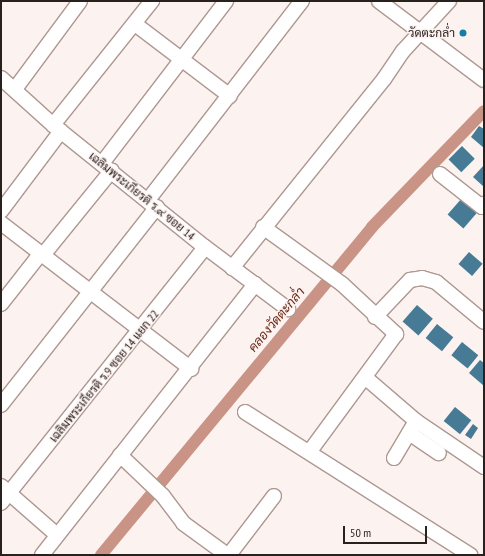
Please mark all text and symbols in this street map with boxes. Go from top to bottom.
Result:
place label: วัดตะกล่ำ [408,26,455,40]
marker: วัดตะกล่ำ [458,28,468,38]
street label: เฉลิมพระเกียรติ ร.๙ ซอย 14 [86,149,198,243]
water label: คลองวัดตะกล่ำ [245,285,309,355]
street label: เฉลิมพระเกียรติ ร.9 ซอย 14 แยก 22 [46,307,162,445]
scale bar [345,518,429,544]
text: 50 m [350,525,371,540]

